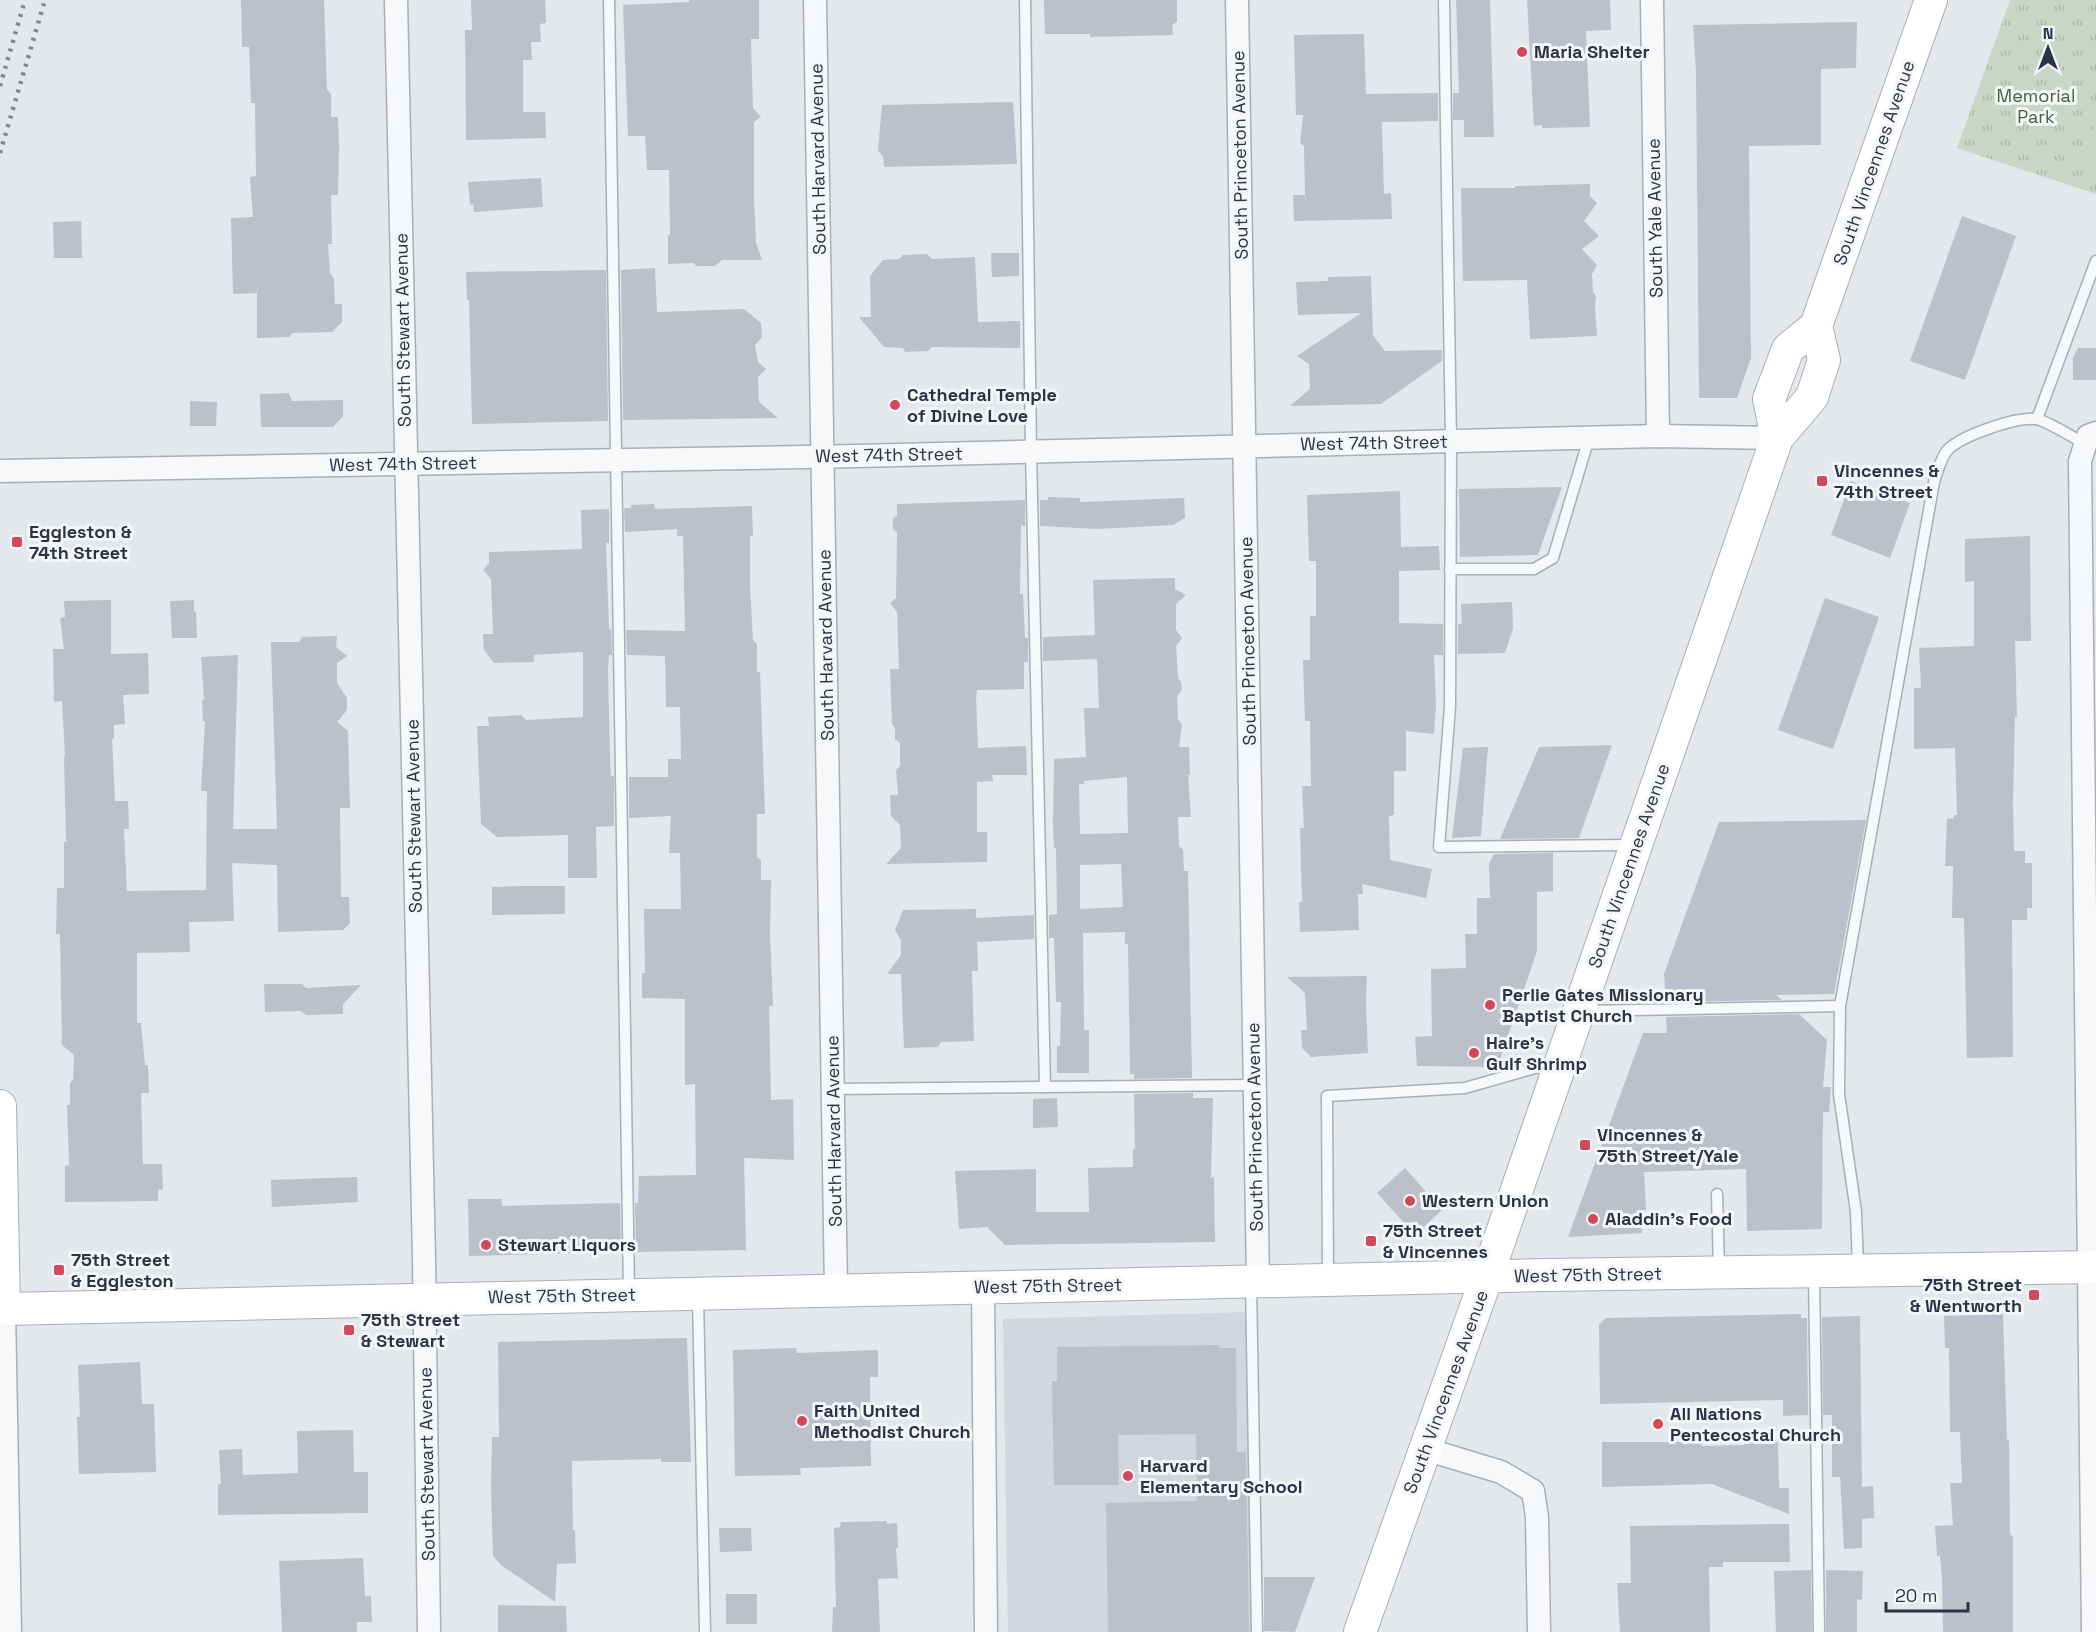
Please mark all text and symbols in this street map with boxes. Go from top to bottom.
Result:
north arrow [2018,18,2078,78]
text: N [2043,23,2053,44]
place label: Maria Shelter [1534,40,1650,63]
marker: Maria Shelter [1515,45,1529,59]
street label: South Princeton Avenue [1226,50,1253,260]
street label: South Vincennes Avenue [1828,57,1919,268]
street label: South Harvard Avenue [804,63,831,255]
park label: Memorial Park [1997,84,2075,128]
street label: South Yale Avenue [1642,138,1667,298]
street label: South Stewart Avenue [389,233,416,427]
place label: Cathedral Temple of Divine Love [907,383,1057,427]
marker: Cathedral Temple of Divine Love [888,398,902,412]
street label: West 74th Street [1300,430,1448,455]
street label: West 74th Street [815,442,963,467]
street label: West 74th Street [329,451,477,476]
place label: Vincennes & 74th Street [1834,459,1939,503]
marker: Vincennes & 74th Street [1815,474,1829,488]
place label: Eggleston & 74th Street [29,520,132,564]
marker: Eggleston & 74th Street [10,535,24,549]
street label: South Princeton Avenue [1234,536,1261,746]
street label: South Harvard Avenue [812,549,839,741]
street label: South Stewart Avenue [400,719,427,913]
street label: South Vincennes Avenue [1583,760,1674,971]
place label: Perlie Gates Missionary Baptist Church [1502,983,1704,1027]
marker: Perlie Gates Missionary Baptist Church [1483,998,1497,1012]
street label: South Princeton Avenue [1241,1022,1268,1232]
place label: Haire's Gulf Shrimp [1486,1031,1587,1075]
street label: South Harvard Avenue [820,1035,847,1227]
marker: Haire's Gulf Shrimp [1467,1046,1481,1060]
place label: Vincennes & 75th Street/Yale [1597,1123,1739,1167]
marker: Vincennes & 75th Street/Yale [1578,1138,1592,1152]
place label: Western Union [1422,1189,1549,1212]
marker: Western Union [1403,1194,1417,1208]
place label: Aladdin's Food [1605,1207,1732,1230]
marker: Aladdin's Food [1586,1212,1600,1226]
place label: 75th Street & Vincennes [1383,1219,1488,1263]
place label: Stewart Liquors [498,1233,636,1256]
marker: 75th Street & Vincennes [1364,1234,1378,1248]
marker: Stewart Liquors [479,1238,493,1252]
place label: 75th Street & Eggleston [71,1248,174,1292]
street label: West 75th Street [1514,1262,1662,1287]
marker: 75th Street & Eggleston [52,1263,66,1277]
street label: West 75th Street [974,1273,1122,1298]
place label: 75th Street & Wentworth [1910,1273,2022,1317]
street label: West 75th Street [488,1283,636,1308]
street label: South Vincennes Avenue [1398,1287,1493,1497]
marker: 75th Street & Wentworth [2027,1288,2041,1302]
place label: 75th Street & Stewart [361,1308,460,1352]
marker: 75th Street & Stewart [342,1323,356,1337]
street label: South Stewart Avenue [413,1367,440,1561]
place label: Faith United Methodist Church [814,1399,971,1443]
place label: All Nations Pentecostal Church [1670,1402,1841,1446]
marker: Faith United Methodist Church [795,1414,809,1428]
marker: All Nations Pentecostal Church [1651,1417,1665,1431]
place label: Harvard Elementary School [1140,1454,1303,1498]
marker: Harvard Elementary School [1121,1469,1135,1483]
scale bar [1886,1575,1968,1613]
text: 20 m [1895,1584,1938,1607]

